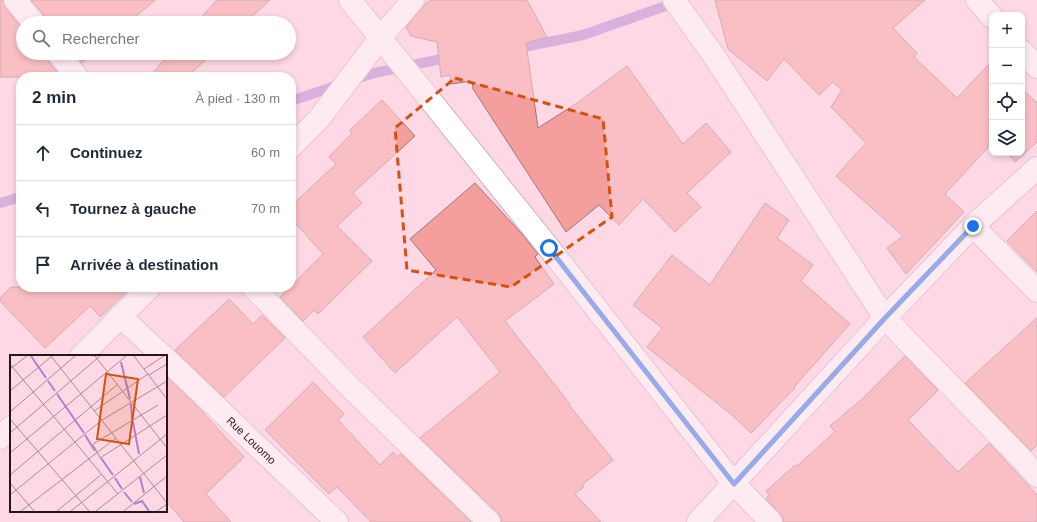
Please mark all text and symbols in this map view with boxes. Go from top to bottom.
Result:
map controls [989,12,1025,156]
button: + [989,12,1025,48]
search box [16,16,296,60]
icon: search [30,27,52,49]
text: Rechercher [62,30,140,47]
button: − [989,48,1025,84]
button: locate [989,84,1025,120]
text: 2 min [32,88,76,107]
text: À pied · 130 m [195,91,280,106]
button: layers [989,120,1025,156]
icon: ahead [32,142,54,164]
text: Continuez [70,144,143,161]
text: 60 m [251,145,280,160]
icon: left [32,198,54,220]
text: Tournez à gauche [70,200,196,217]
text: 70 m [251,201,280,216]
route end [964,217,982,235]
route start [540,239,558,257]
icon: arrive [32,254,54,276]
text: Arrivée à destination [70,256,218,273]
inset map [10,355,167,512]
street label: Rue Louomo [224,414,278,467]

